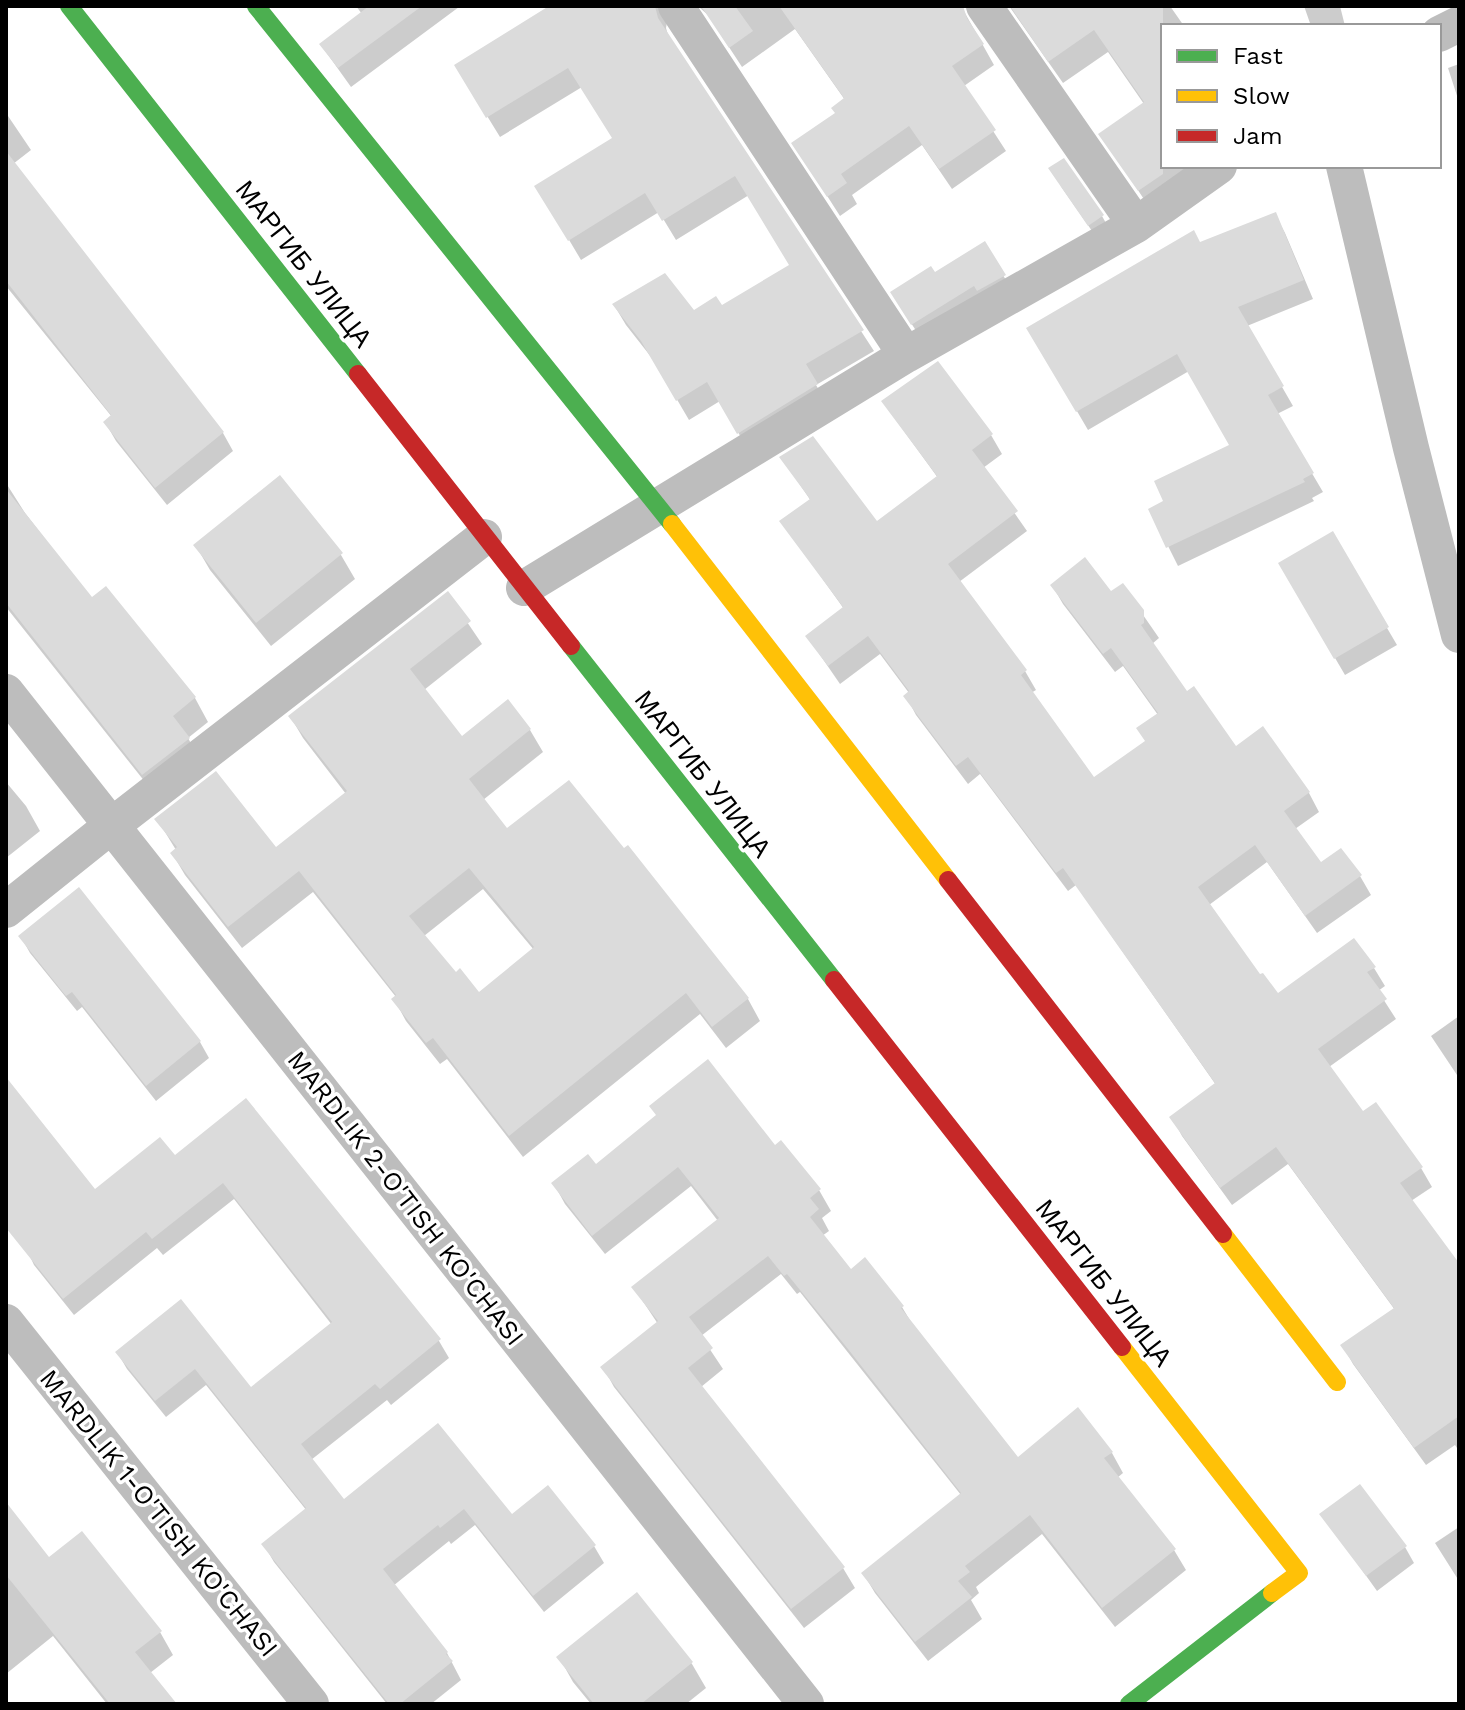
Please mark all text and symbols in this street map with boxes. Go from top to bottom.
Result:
legend [1161,24,1441,168]
text: Fast [1233,42,1283,70]
text: Slow [1233,82,1290,110]
text: Jam [1233,122,1283,150]
street label: МАРГИБ УЛИЦА [230,175,379,354]
street label: МАРГИБ УЛИЦА [629,685,778,864]
street label: MARDLIK 2-O'TISH KO'CHASI [282,1045,530,1351]
street label: МАРГИБ УЛИЦА [1030,1194,1179,1373]
street label: MARDLIK 1-O'TISH KO'CHASI [34,1363,284,1663]

